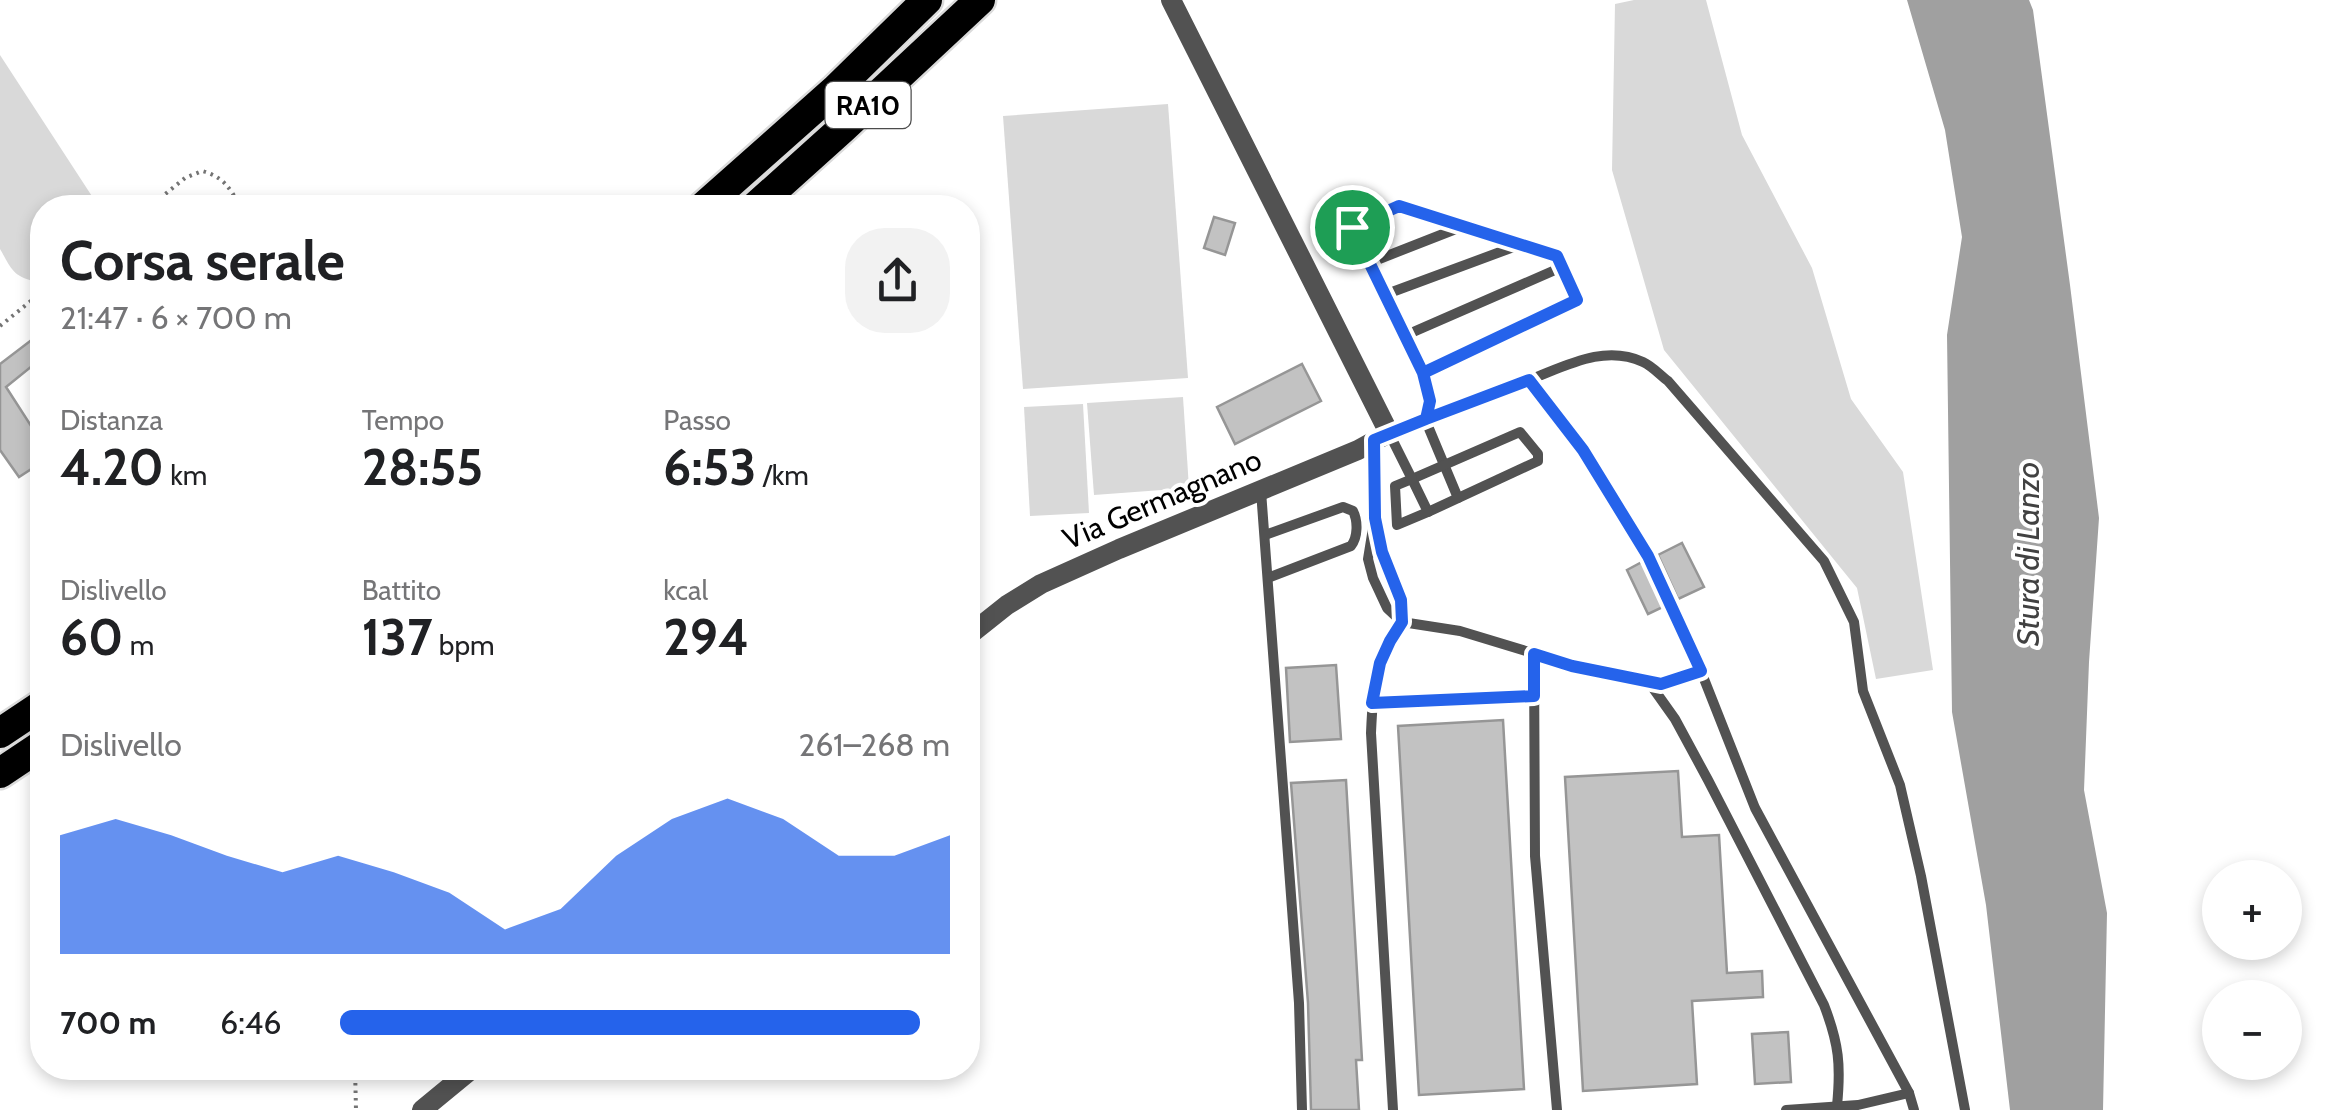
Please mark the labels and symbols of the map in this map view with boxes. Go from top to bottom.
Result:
road number: RA10 [826,82,910,128]
pin [1310,185,1395,270]
street label: Via Germagnano [1057,441,1267,557]
water label: Stura di Lanzo [2008,462,2047,646]

